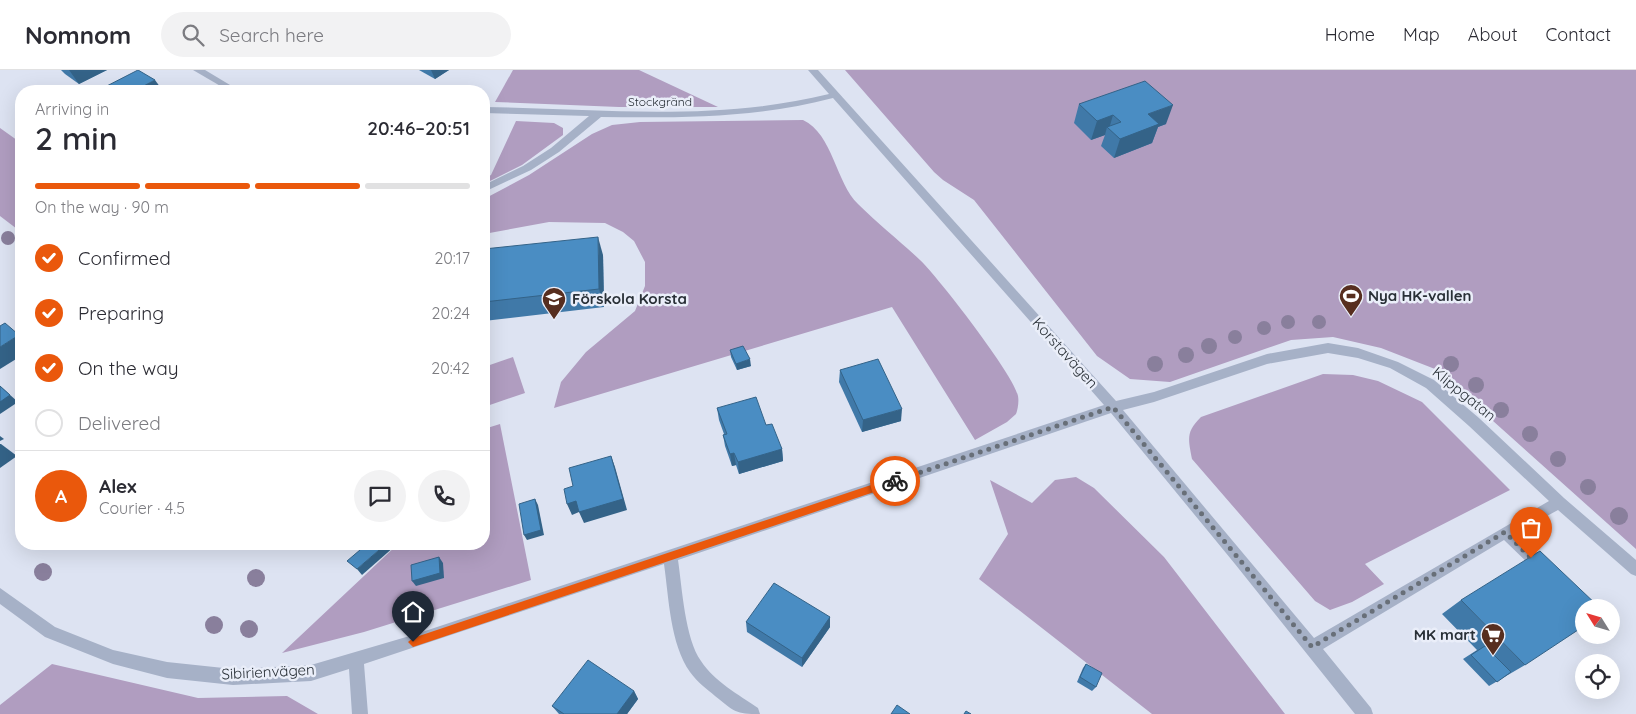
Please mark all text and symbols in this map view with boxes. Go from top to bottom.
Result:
search box [161,12,511,57]
text: Nomnom [25,20,131,50]
icon: search [179,21,207,49]
text: Search here [219,23,324,47]
text: Home [1325,23,1375,46]
text: Map [1403,23,1440,46]
text: About [1468,23,1518,46]
text: Contact [1546,23,1611,46]
street label: Stockgränd [628,94,692,109]
text: Arriving in [35,99,109,119]
text: 20:46–20:51 [367,116,470,140]
text: 2 min [35,118,118,158]
text: On the way · 90 m [35,197,169,217]
icon: check [35,244,63,272]
text: Confirmed [78,246,171,270]
text: 20:17 [434,248,470,268]
sports icon: Nya HK-vallen [1338,283,1364,317]
school or university icon: Förskola Korsta [541,286,567,320]
place label: Nya HK-vallen [1368,286,1472,305]
place label: Förskola Korsta [572,289,687,308]
icon: check [35,299,63,327]
text: Preparing [78,301,164,325]
text: 20:24 [432,303,470,323]
street label: Korstavägen [1029,313,1102,392]
icon: check [35,354,63,382]
text: On the way [78,356,179,380]
text: 20:42 [431,358,470,378]
street label: Klippgatan [1429,362,1500,425]
text: Delivered [78,411,161,435]
courier [870,456,920,506]
icon: bike [881,467,909,495]
button: chat [354,470,406,522]
button: phone [418,470,470,522]
text: Alex [99,474,137,498]
text: A [55,484,67,508]
text: Courier · 4.5 [99,498,185,518]
pin [1510,507,1552,558]
icon: bag [1517,514,1545,542]
pin [392,591,434,642]
icon: home [399,598,427,626]
north arrow [1575,599,1620,644]
map controls [1575,599,1620,699]
supermarket icon: MK mart [1480,622,1506,656]
place label: MK mart [1414,625,1476,644]
button: locate [1575,654,1620,699]
street label: Sibirienvägen [221,660,315,683]

